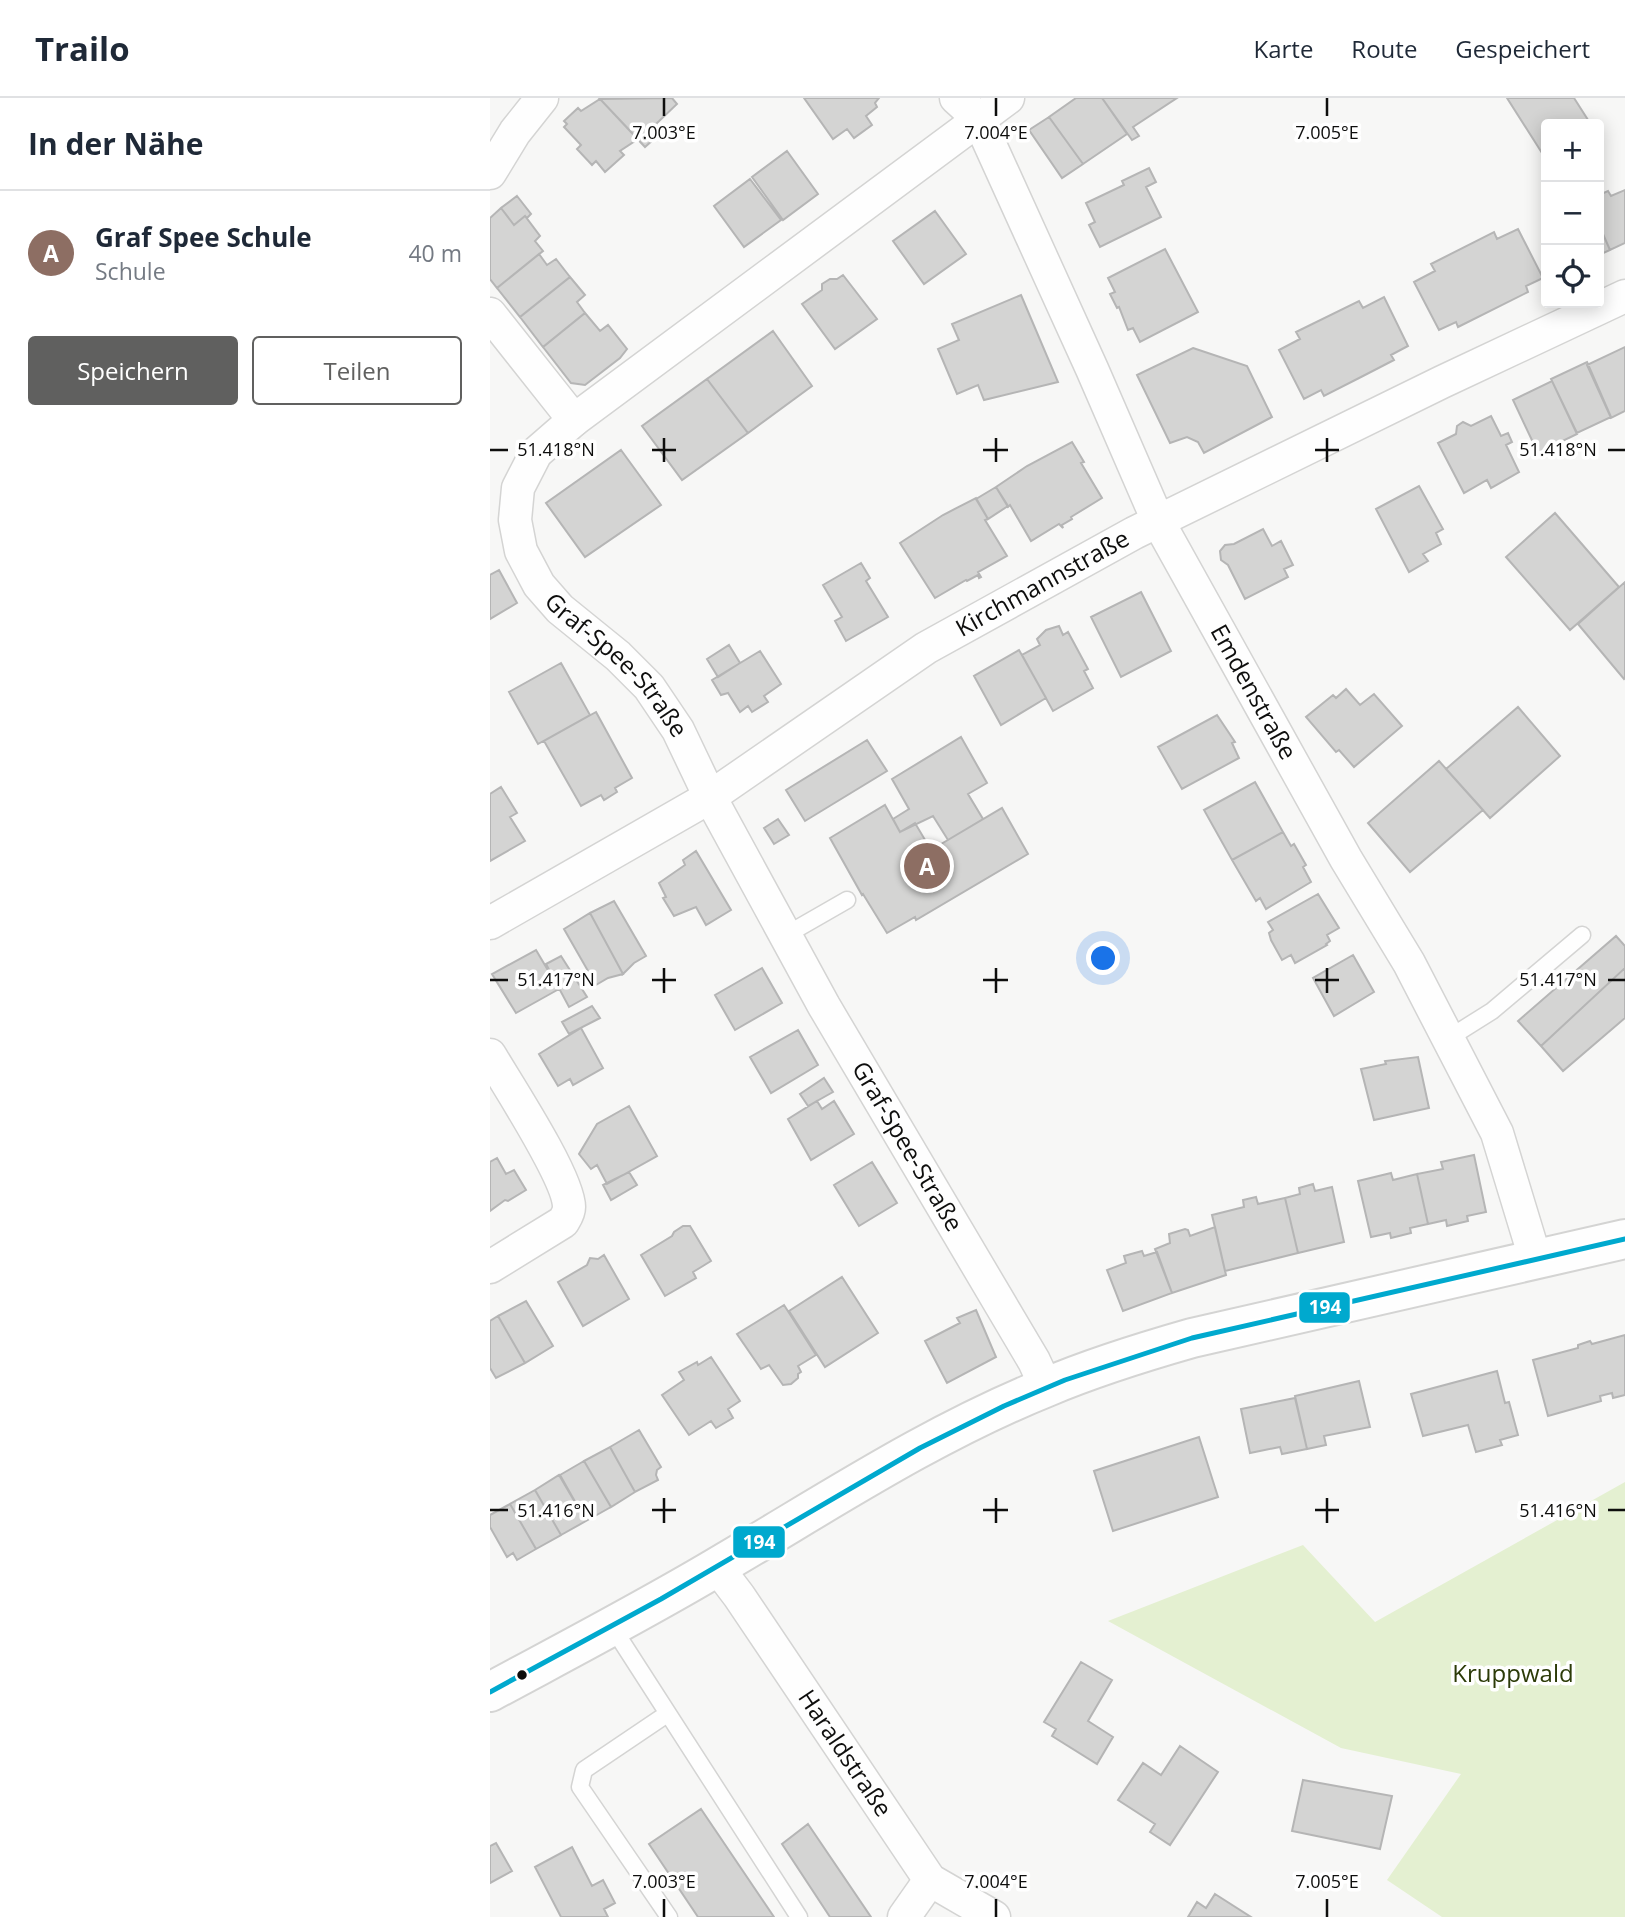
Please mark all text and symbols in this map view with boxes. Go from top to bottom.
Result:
text: Trailo [35,26,130,71]
text: Karte [1253,32,1313,65]
text: Route [1351,32,1417,65]
text: Gespeichert [1455,32,1590,65]
map controls [1541,119,1604,308]
button: + [1541,119,1604,182]
text: 7.003°E [632,120,696,144]
text: 7.004°E [964,120,1028,144]
text: 7.005°E [1295,120,1359,144]
text: In der Nähe [28,123,204,164]
button: − [1541,182,1604,245]
text: Graf Spee Schule [95,219,312,255]
text: A [43,237,59,269]
text: 40 m [408,237,462,269]
button: locate [1541,245,1604,308]
text: Schule [95,255,166,287]
button: Speichern [28,336,238,405]
button: Teilen [252,336,462,405]
text: 51.418°N [517,437,595,461]
text: 51.418°N [1519,437,1597,461]
street label: Kirchmannstraße [949,521,1134,644]
street label: Graf-Spee-Straße [538,585,696,743]
street label: Emdenstraße [1204,618,1305,765]
pin: A [904,840,950,892]
your location [1086,941,1120,975]
text: 51.417°N [517,967,595,991]
text: 51.417°N [1519,967,1597,991]
street label: Graf-Spee-Straße [845,1054,972,1237]
line badge: 194 [1298,1291,1351,1324]
text: 194 [1309,1294,1341,1320]
text: 51.416°N [517,1498,595,1522]
text: 51.416°N [1519,1498,1597,1522]
line badge: 194 [732,1525,786,1559]
text: 194 [743,1529,775,1555]
park label: Kruppwald [1452,1656,1574,1689]
unlabelled marker [515,1668,529,1682]
street label: Haraldstraße [791,1682,901,1823]
text: 7.003°E [632,1869,696,1893]
text: 7.004°E [964,1869,1028,1893]
text: 7.005°E [1295,1869,1359,1893]

